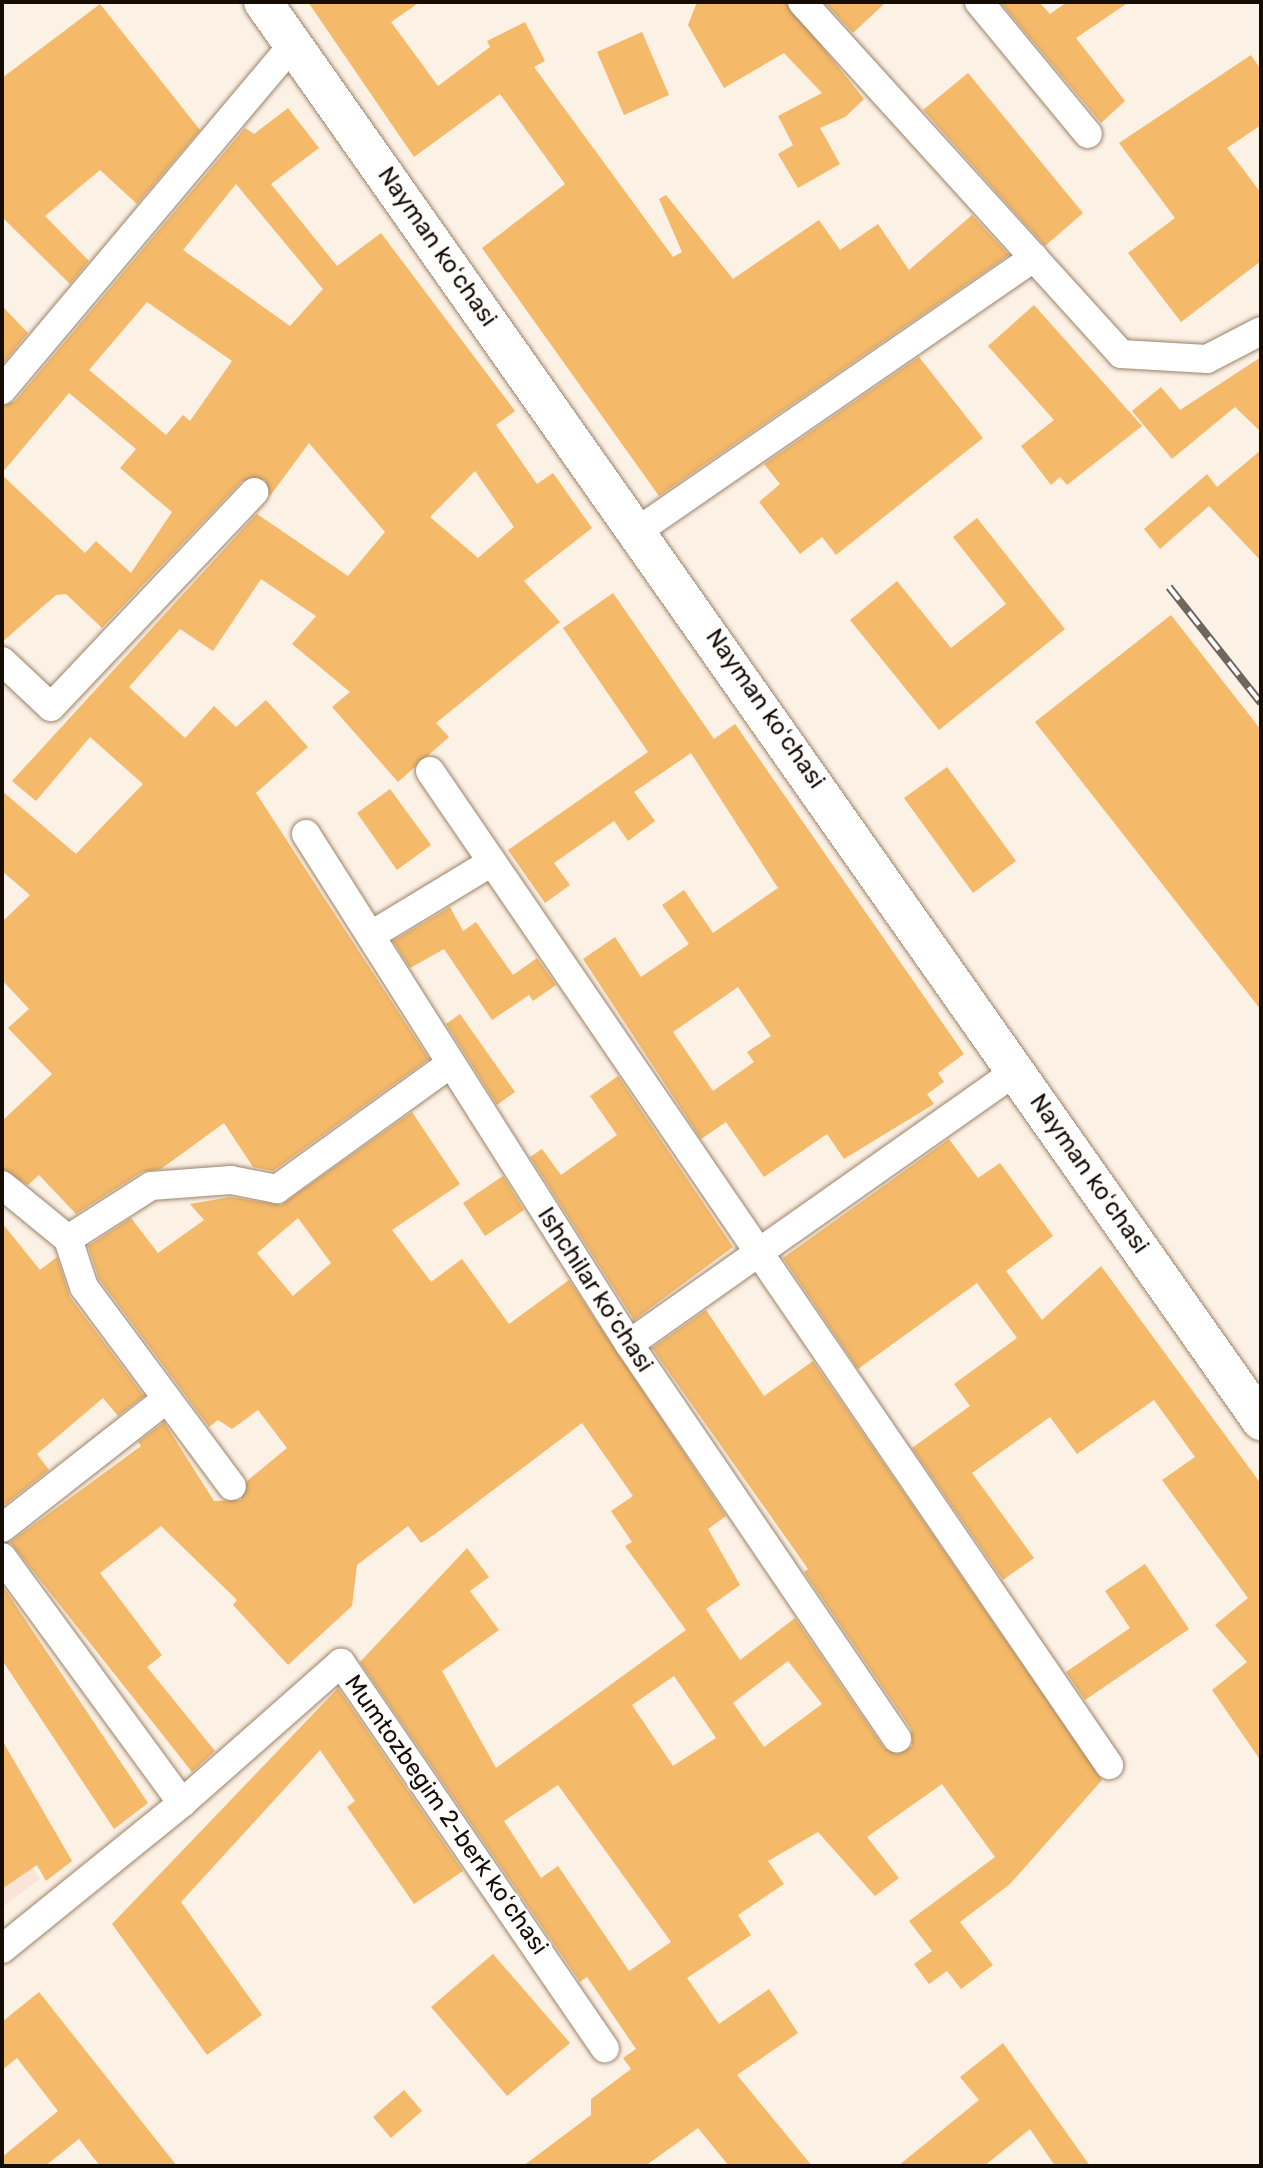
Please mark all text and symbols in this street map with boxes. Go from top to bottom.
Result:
street label: Nayman koʻchasi [371,162,503,332]
street label: Nayman koʻchasi [699,624,831,794]
street label: Nayman koʻchasi [1023,1089,1155,1259]
street label: Ishchilar koʻchasi [531,1202,659,1378]
street label: Mumtozbegim 2-berk koʻchasi [338,1669,554,1961]

